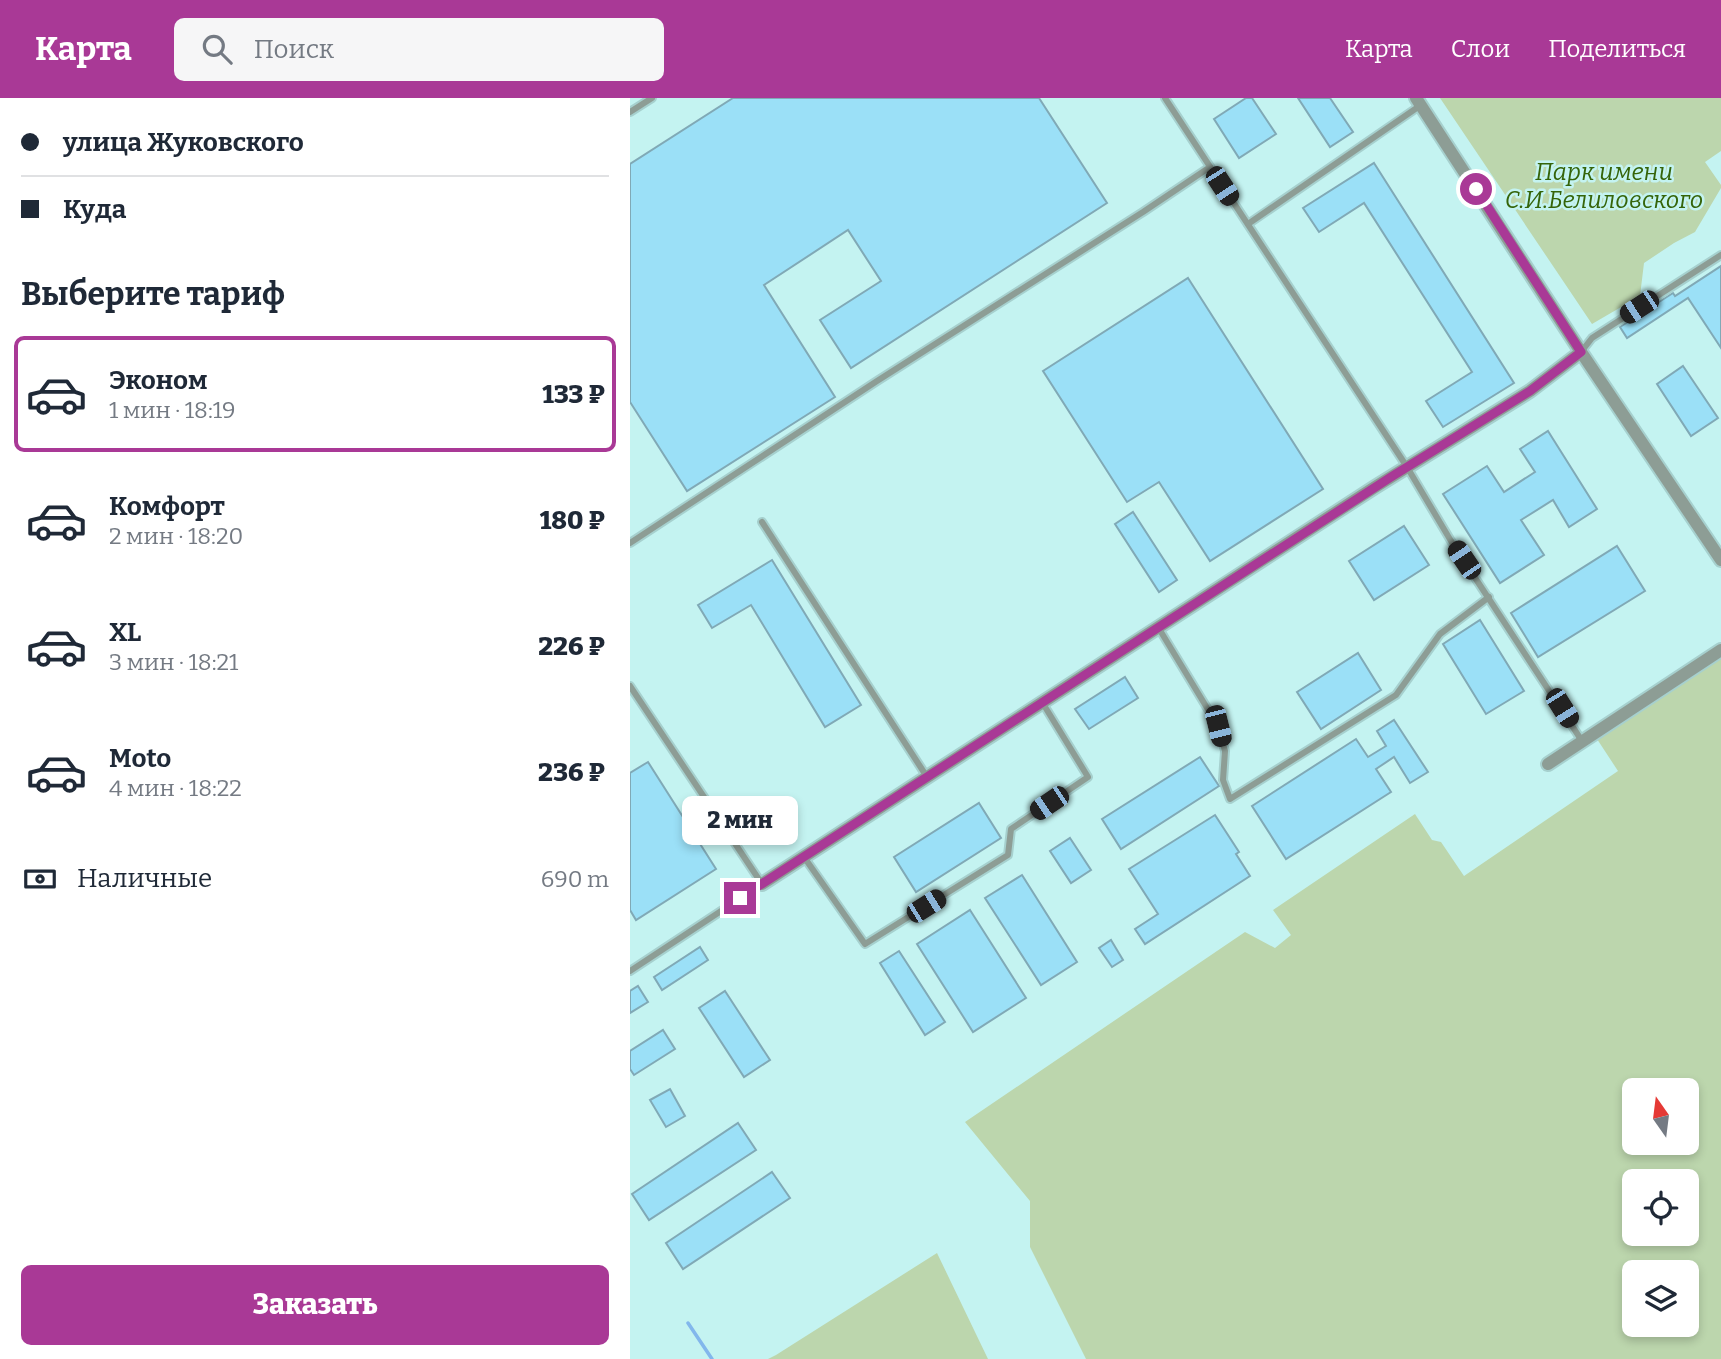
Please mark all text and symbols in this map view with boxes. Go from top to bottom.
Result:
search box [174,18,664,81]
text: Карта [35,29,132,69]
icon: search [198,30,236,68]
text: Поиск [254,34,334,65]
text: Карта [1345,35,1413,63]
text: Слои [1451,35,1510,63]
text: Поделиться [1548,35,1686,63]
text: улица Жуковского [63,127,304,158]
park label: Парк имени С.И.Белиловского [1505,158,1703,214]
car [1202,163,1243,209]
route start [1460,173,1492,205]
text: Куда [63,194,126,225]
text: Выберите тариф [21,275,285,313]
car [1616,287,1663,327]
icon: car [25,363,88,426]
text: Эконом [109,365,208,396]
text: 133 ₽ [542,379,605,410]
text: 1 мин · 18:19 [109,396,236,424]
icon: car [25,489,88,552]
text: Комфорт [109,491,225,522]
text: 180 ₽ [540,505,605,536]
text: 2 мин · 18:20 [109,522,243,550]
car [1444,537,1485,583]
icon: car [25,615,88,678]
text: XL [109,617,141,648]
text: 226 ₽ [538,631,605,662]
text: 3 мин · 18:21 [109,648,238,676]
car [1542,685,1583,731]
car [1203,703,1234,749]
icon: car [25,741,88,804]
text: Moto [109,743,171,774]
text: 236 ₽ [538,757,605,788]
text: 4 мин · 18:22 [109,774,242,802]
car [1026,783,1073,823]
callout: 2 мин [682,796,798,846]
text: 2 мин [707,806,773,834]
icon: cash [21,860,59,898]
text: Наличные [77,863,212,894]
text: 690 m [541,865,609,893]
route end [724,882,756,914]
car [903,886,950,926]
north arrow [1622,1078,1699,1155]
map controls [1622,1078,1699,1337]
button: locate [1622,1169,1699,1246]
button: layers [1622,1260,1699,1337]
button: Заказать [21,1265,609,1345]

